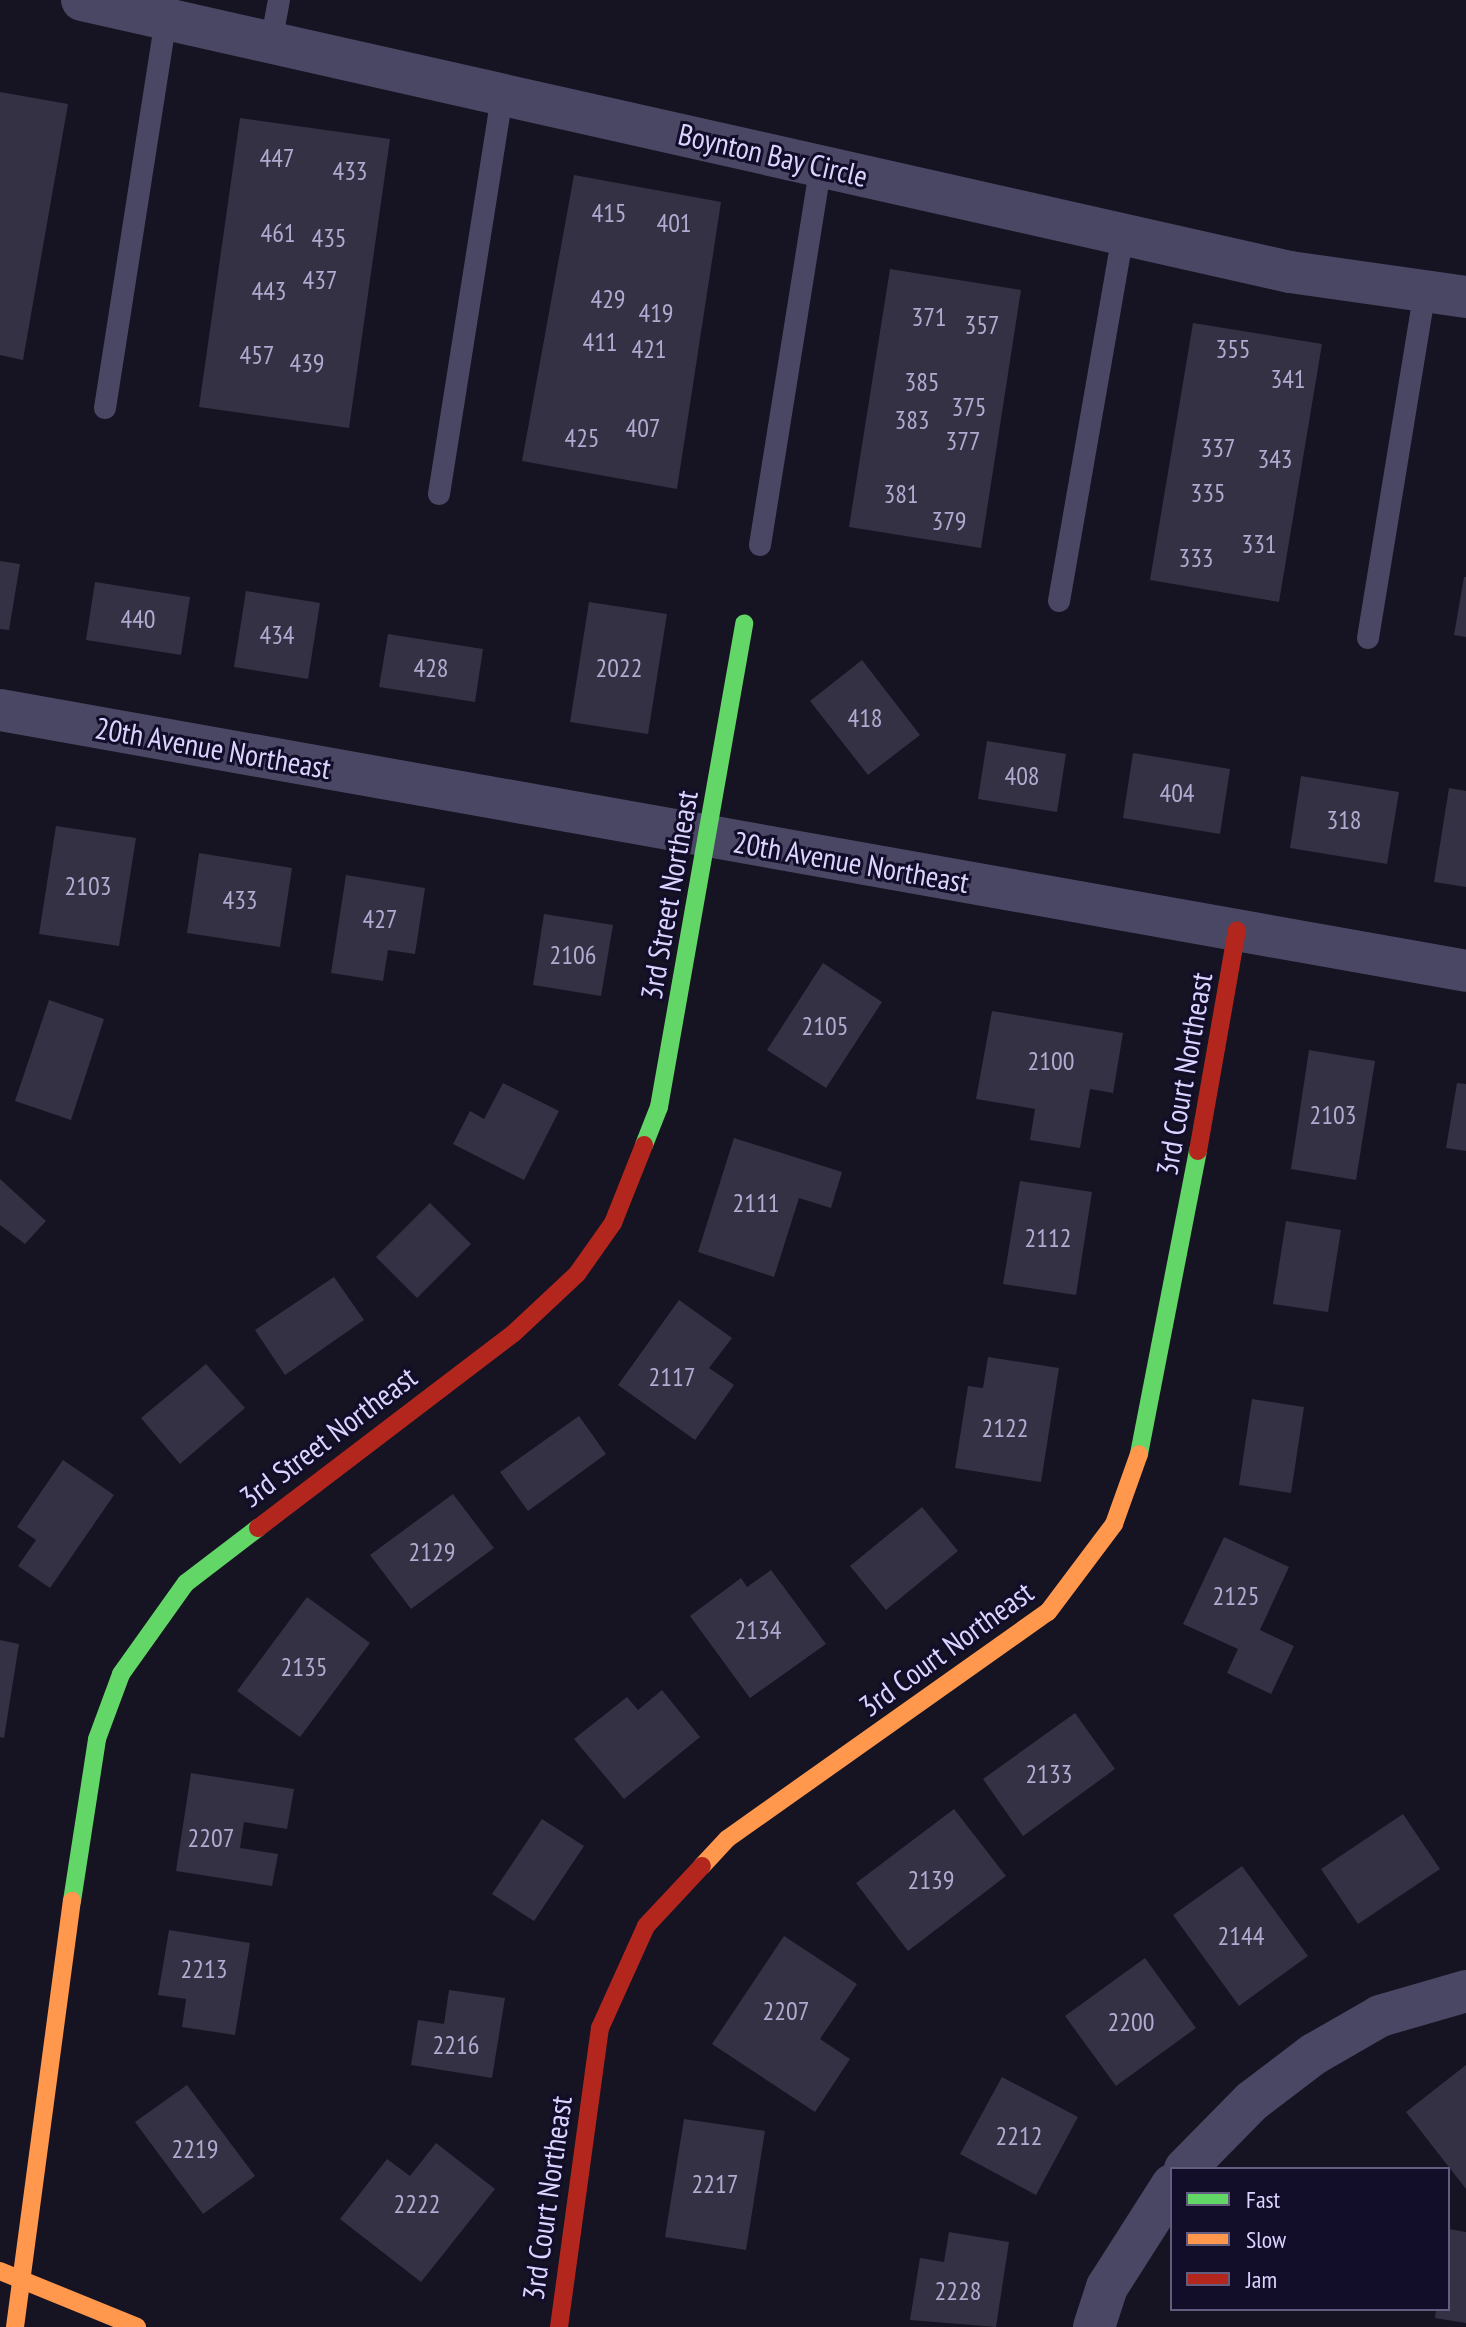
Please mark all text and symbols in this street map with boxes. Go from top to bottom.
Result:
street label: Boynton Bay Circle [674,116,872,194]
house number: 447 [259,142,295,174]
house number: 433 [332,155,368,187]
house number: 415 [591,197,627,229]
house number: 401 [656,207,692,239]
house number: 461 [260,217,296,249]
house number: 435 [311,222,347,254]
house number: 437 [302,264,338,296]
house number: 443 [251,275,287,307]
house number: 429 [590,283,626,315]
house number: 419 [638,297,674,329]
house number: 371 [911,301,947,333]
house number: 357 [964,309,1000,341]
house number: 411 [582,326,618,358]
house number: 421 [631,333,667,365]
house number: 355 [1215,333,1251,365]
house number: 457 [239,339,275,371]
house number: 439 [289,347,325,379]
house number: 341 [1270,363,1306,395]
house number: 385 [904,366,940,398]
house number: 375 [951,391,987,423]
house number: 383 [894,404,930,436]
house number: 407 [625,412,661,444]
house number: 425 [564,422,600,454]
house number: 377 [945,425,981,457]
house number: 337 [1200,432,1236,464]
house number: 343 [1257,443,1293,475]
house number: 335 [1190,477,1226,509]
house number: 381 [883,478,919,510]
house number: 379 [931,505,967,537]
house number: 331 [1241,528,1277,560]
house number: 333 [1178,542,1214,574]
house number: 440 [120,603,156,635]
house number: 434 [259,619,295,651]
house number: 428 [413,652,449,684]
house number: 2022 [596,652,642,684]
house number: 418 [847,702,883,734]
street label: 20th Avenue Northeast [92,709,334,787]
house number: 408 [1004,760,1040,792]
house number: 404 [1159,777,1195,809]
street label: 3rd Street Northeast [633,788,705,1002]
house number: 318 [1326,804,1362,836]
street label: 20th Avenue Northeast [730,823,972,901]
house number: 2103 [65,870,111,902]
house number: 433 [222,884,258,916]
house number: 427 [362,903,398,935]
house number: 2106 [550,939,596,971]
street label: 3rd Court Northeast [1148,970,1220,1178]
house number: 2105 [802,1010,848,1042]
house number: 2100 [1028,1045,1074,1077]
house number: 2103 [1310,1099,1356,1131]
house number: 2111 [733,1187,779,1219]
house number: 2112 [1025,1222,1071,1254]
street label: 3rd Street Northeast [233,1359,423,1515]
house number: 2117 [649,1361,695,1393]
house number: 2122 [982,1412,1028,1444]
house number: 2129 [409,1536,455,1568]
street label: 3rd Court Northeast [852,1574,1040,1724]
house number: 2125 [1213,1580,1259,1612]
house number: 2134 [735,1614,781,1646]
house number: 2135 [281,1651,327,1683]
house number: 2133 [1026,1758,1072,1790]
house number: 2207 [188,1822,234,1854]
house number: 2139 [908,1864,954,1896]
house number: 2144 [1218,1920,1264,1952]
house number: 2213 [181,1953,227,1985]
house number: 2207 [763,1995,809,2027]
house number: 2200 [1108,2006,1154,2038]
house number: 2216 [433,2029,479,2061]
street label: 3rd Court Northeast [515,2094,579,2302]
house number: 2212 [996,2120,1042,2152]
house number: 2219 [172,2133,218,2165]
legend [1170,2167,1450,2311]
house number: 2217 [692,2168,738,2200]
text: Fast [1246,2184,1280,2215]
house number: 2222 [394,2188,440,2220]
text: Slow [1246,2224,1286,2255]
text: Jam [1246,2264,1277,2295]
house number: 2228 [935,2275,981,2307]

